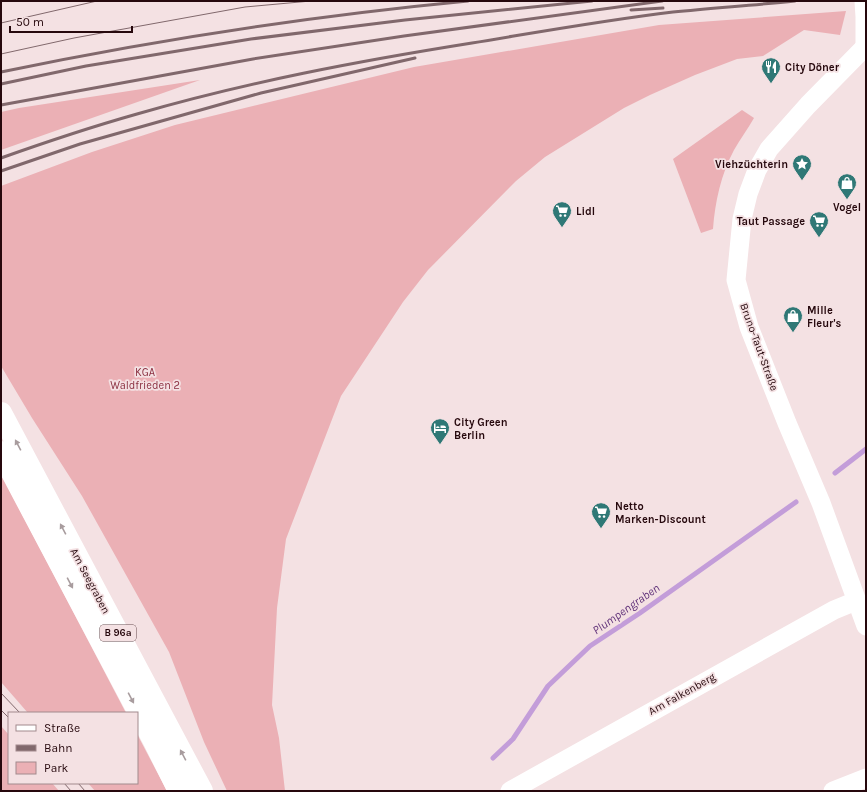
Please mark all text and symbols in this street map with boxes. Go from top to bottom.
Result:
scale bar [10,8,132,34]
text: 50 m [16,15,44,29]
restaurant icon: City Döner [760,56,782,84]
place label: City Döner [785,61,840,74]
place icon: Viehzüchterin [791,153,813,181]
place label: Viehzüchterin [715,158,788,171]
shop icon: Vogel [836,172,858,200]
supermarket icon: Lidl [551,200,573,228]
place label: Vogel [833,201,861,214]
place label: Lidl [576,205,595,218]
supermarket icon: Taut Passage [808,210,830,238]
place label: Taut Passage [737,215,805,228]
street label: Bruno-Taut-Straße [737,301,781,393]
place label: Mille Fleur's [807,304,841,330]
shop icon: Mille Fleur's [782,305,804,333]
park label: KGA Waldfrieden 2 [110,366,180,392]
place label: City Green Berlin [454,416,508,442]
hotel icon: City Green Berlin [429,417,451,445]
one-way arrow [15,439,21,450]
place label: Netto Marken-Discount [615,500,706,526]
supermarket icon: Netto Marken-Discount [590,501,612,529]
one-way arrow [60,523,66,535]
street label: Am Seegraben [67,546,113,616]
one-way arrow [67,577,74,589]
water label: Plumpengraben [590,581,662,637]
road number: B 96a [100,625,136,641]
street label: Am Falkenberg [646,670,718,718]
one-way arrow [128,692,134,704]
legend [8,712,138,784]
text: Straße [44,721,80,735]
text: Bahn [44,741,73,755]
one-way arrow [179,749,186,761]
text: Park [44,761,69,775]

